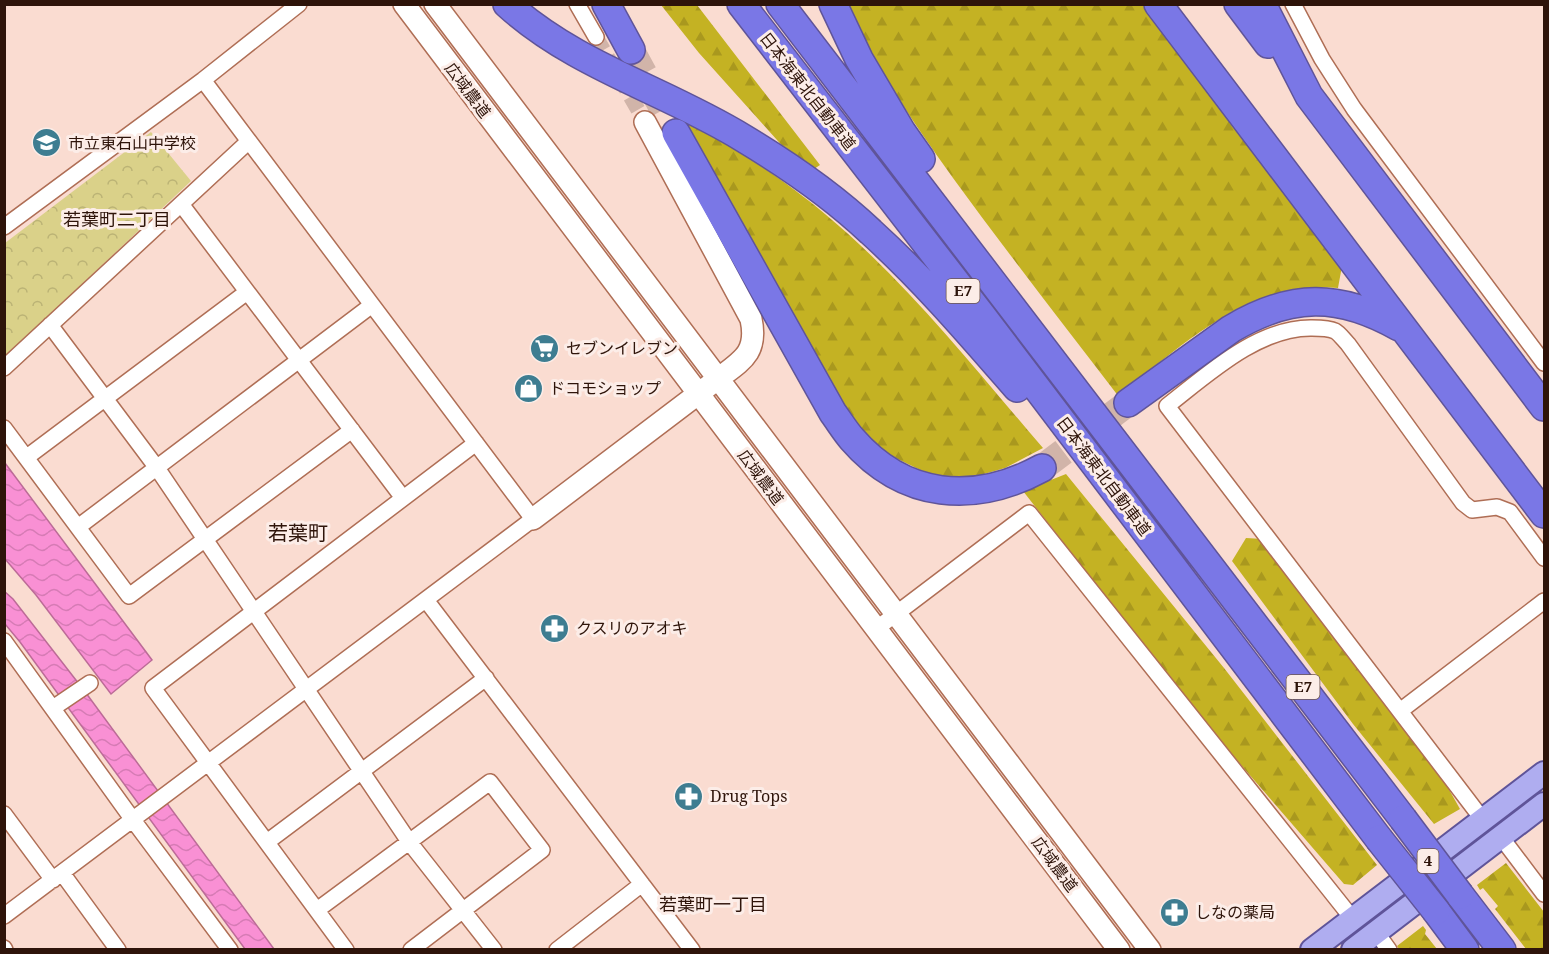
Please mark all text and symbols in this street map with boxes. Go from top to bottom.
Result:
street label: 日本海東北自動車道 [755,27,861,155]
street label: 広域農道 [440,58,496,122]
school or university icon: 市立東石山中学校 [31,127,63,159]
place label: 市立東石山中学校 [68,132,196,154]
district label: 若葉町二丁目 [63,207,171,231]
road number: E7 [946,279,980,303]
supermarket icon: セブンイレブン [529,332,561,364]
place label: セブンイレブン [566,337,678,359]
shop icon: ドコモショップ [512,372,544,404]
place label: ドコモショップ [549,377,661,399]
street label: 日本海東北自動車道 [1052,412,1156,540]
street label: 広域農道 [733,445,789,509]
district label: 若葉町 [268,519,328,546]
pharmacy icon: クスリのアオキ [539,612,571,644]
place label: クスリのアオキ [576,617,688,639]
road number: E7 [1286,675,1320,699]
pharmacy icon: Drug Tops [673,780,705,812]
place label: Drug Tops [710,785,787,807]
street label: 広域農道 [1027,832,1083,896]
road number: 4 [1418,849,1438,873]
district label: 若葉町一丁目 [659,892,767,916]
pharmacy icon: しなの薬局 [1158,896,1190,928]
place label: しなの薬局 [1195,901,1275,923]

